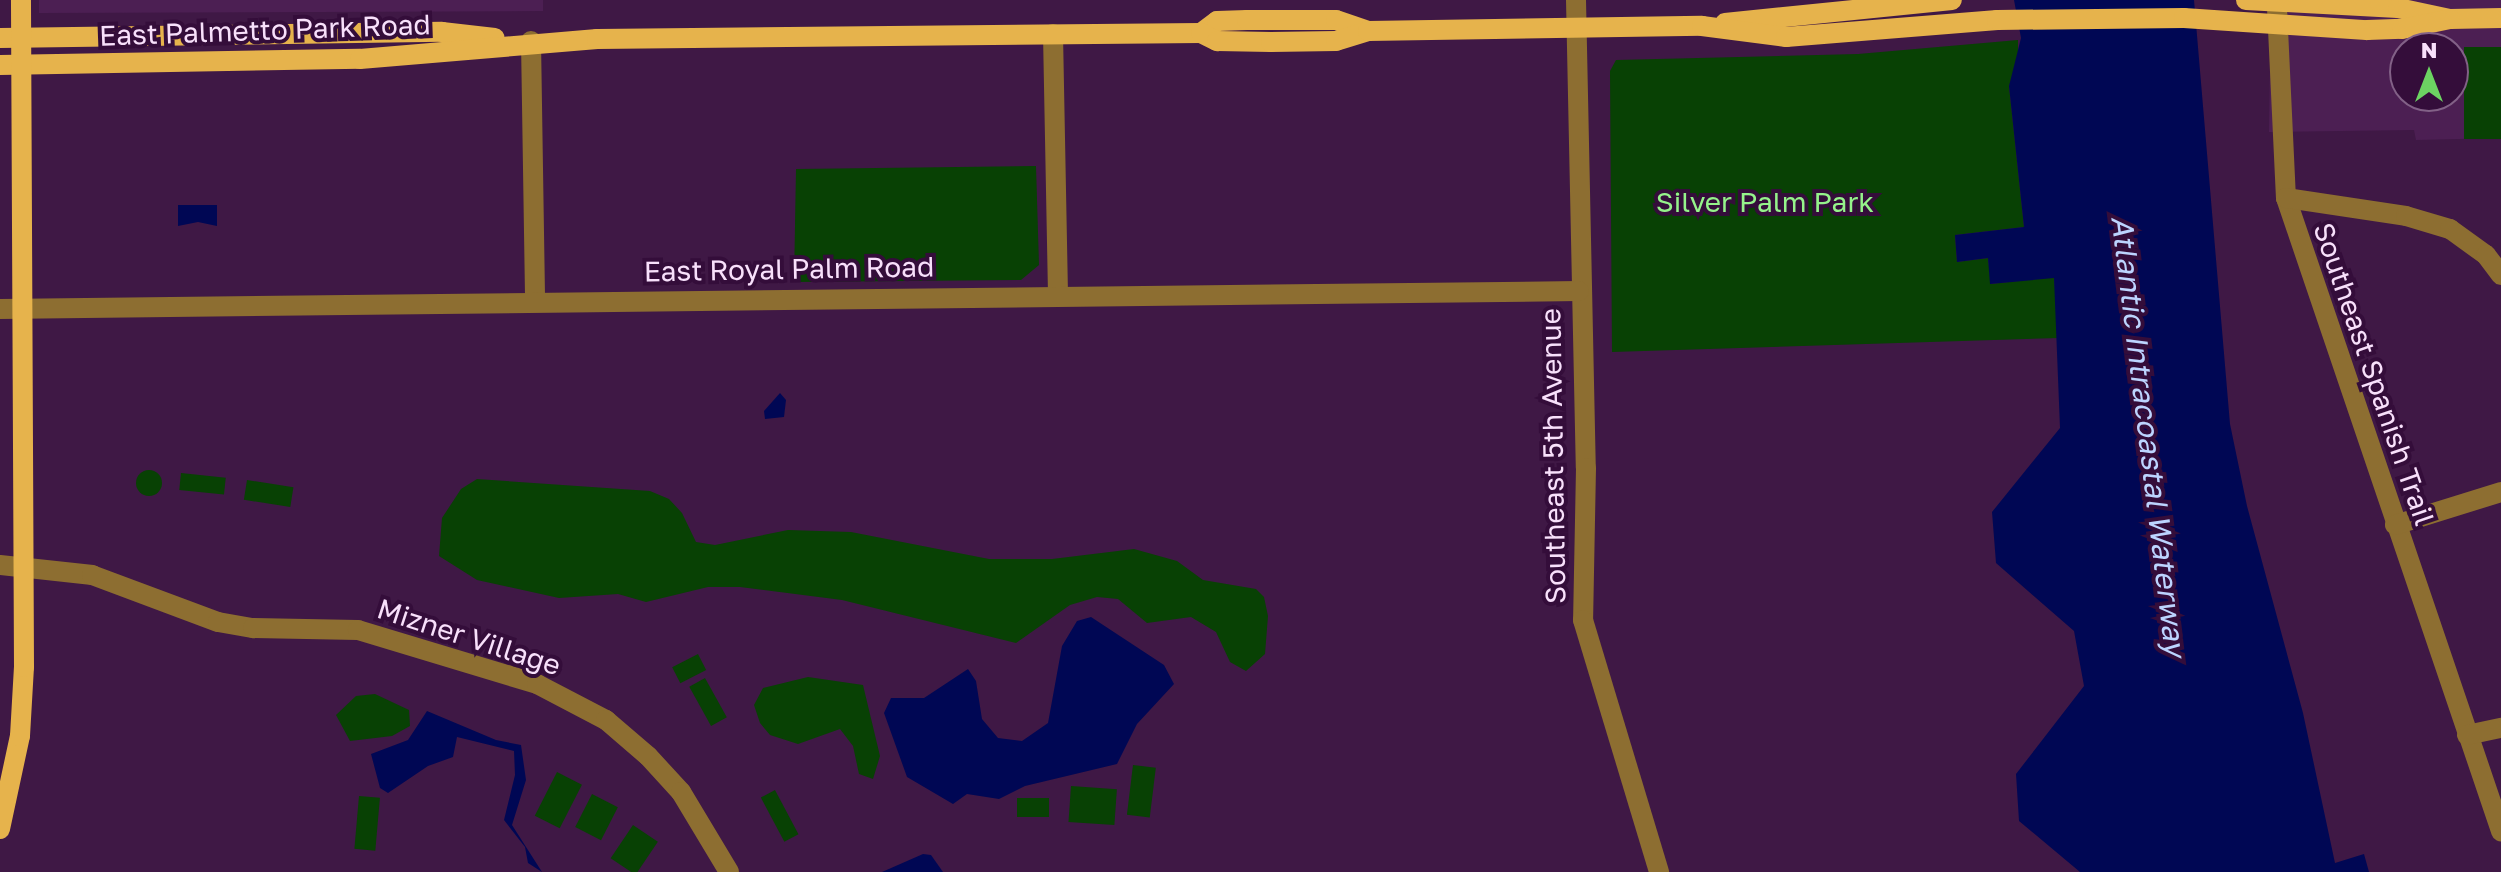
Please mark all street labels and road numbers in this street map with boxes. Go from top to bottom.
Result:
street label: East Palmetto Park Road [99,7,431,53]
street label: Southeast Spanish Trail [2306,218,2442,530]
street label: East Royal Palm Road [643,250,935,288]
street label: Southeast 5th Avenue [1534,308,1572,604]
street label: Mizner Village [373,592,565,682]

